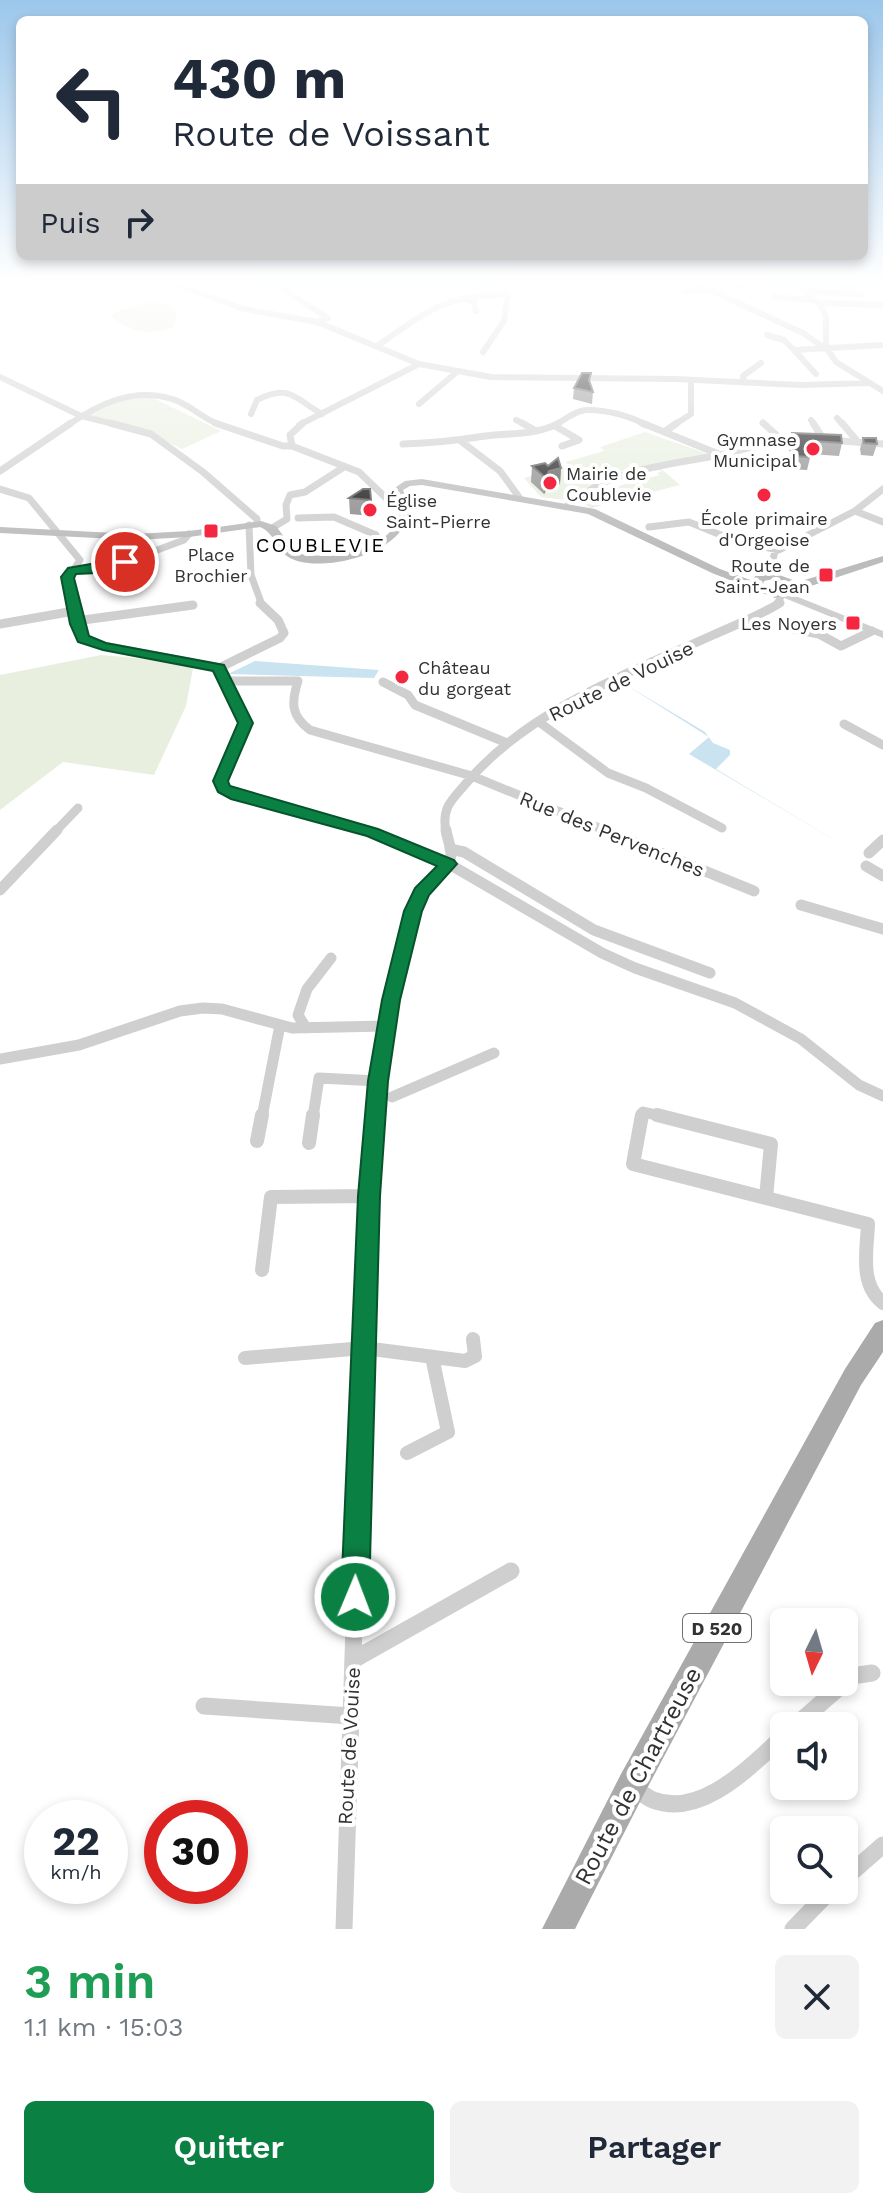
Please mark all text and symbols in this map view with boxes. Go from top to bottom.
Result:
text: 430 m [172,46,346,112]
icon: left [40,48,144,152]
text: Route de Voissant [172,113,490,155]
icon: right [117,200,161,244]
text: Puis [40,205,101,240]
place label: Gymnase Municipal [713,429,797,471]
marker: Gymnase Municipal [804,440,822,458]
place label: Mairie de Coublevie [566,463,652,505]
marker: Mairie de Coublevie [541,474,559,492]
marker: École primaire d'Orgeoise [755,486,773,504]
place label: Église Saint-Pierre [386,490,491,532]
marker: Église Saint-Pierre [361,501,379,519]
place label: École primaire d'Orgeoise [700,508,828,550]
marker: Place Brochier [202,522,220,540]
pin [91,528,159,596]
district label: COUBLEVIE [256,533,386,557]
icon: arrive [103,540,147,584]
place label: Place Brochier [174,544,248,586]
place label: Route de Saint-Jean [714,555,810,597]
marker: Route de Saint-Jean [817,566,835,584]
place label: Les Noyers [741,613,837,634]
marker: Les Noyers [844,614,862,632]
street label: Route de Vouise [545,636,697,726]
place label: Château du gorgeat [418,657,512,699]
marker: Château du gorgeat [393,668,411,686]
street label: Rue des Pervenches [516,786,708,882]
position arrow [313,1555,397,1639]
north arrow [770,1608,858,1696]
map controls [770,1608,858,1904]
road number: D 520 [683,1614,751,1642]
street label: Route de Chartreuse [569,1662,707,1890]
street label: Route de Vouise [333,1666,365,1826]
button: sound [770,1712,858,1800]
speed limit sign: 30 [144,1800,248,1904]
button: search [770,1816,858,1904]
text: 22 [52,1818,100,1865]
text: km/h [50,1860,102,1884]
text: 3 min [24,1953,156,2010]
button: close [775,1955,859,2039]
text: 1.1 km · 15:03 [24,2012,183,2042]
button: Quitter [24,2101,434,2193]
button: Partager [450,2101,859,2193]

